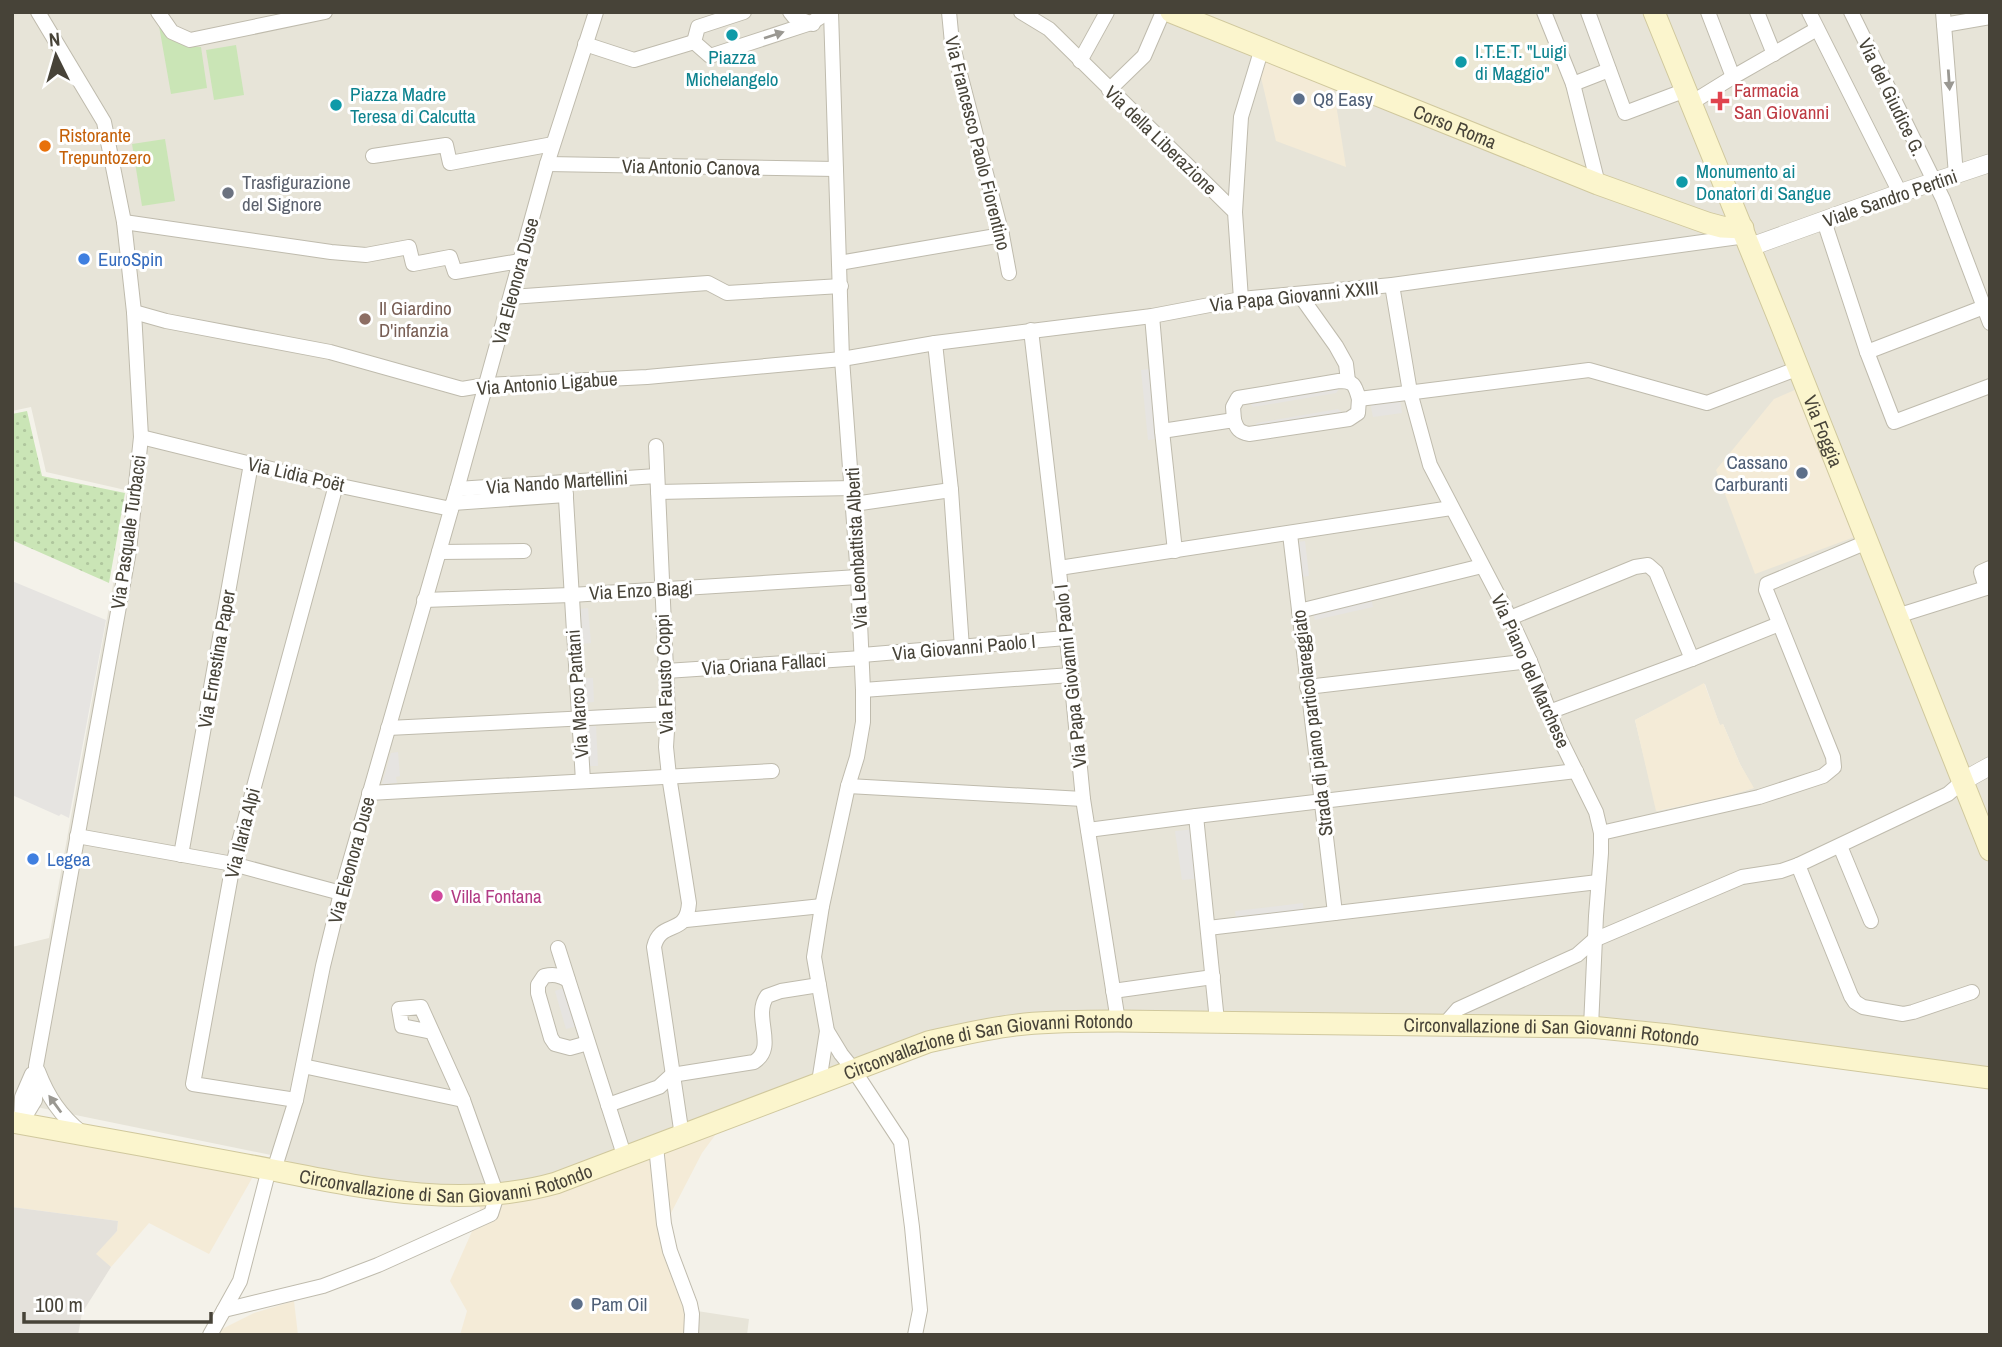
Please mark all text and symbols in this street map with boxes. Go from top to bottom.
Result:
north arrow [21,21,91,91]
text: N [48,26,61,53]
marker: Piazza Michelangelo [724,27,740,43]
one-way arrow [764,29,785,40]
street label: Via Francesco Paolo Fiorentino [939,33,1017,253]
street label: Via del Giudice G. [1852,34,1932,160]
place label: I.T.E.T. "Luigi di Maggio" [1475,38,1567,86]
place label: Piazza Michelangelo [686,44,778,92]
marker: I.T.E.T. "Luigi di Maggio" [1453,54,1469,70]
one-way arrow [1944,70,1955,92]
place label: Farmacia San Giovanni [1734,77,1829,125]
street label: Via della Liberazione [1099,80,1223,200]
place label: Piazza Madre Teresa di Calcutta [350,81,476,129]
place label: Q8 Easy [1313,86,1373,112]
marker: Q8 Easy [1291,91,1307,107]
marker: Farmacia San Giovanni [1712,93,1728,109]
marker: Piazza Madre Teresa di Calcutta [328,97,344,113]
street label: Corso Roma [1409,98,1501,155]
place label: Ristorante Trepuntozero [59,122,151,170]
marker: Ristorante Trepuntozero [37,138,53,154]
street label: Via Antonio Canova [622,153,761,181]
place label: Monumento ai Donatori di Sangue [1696,158,1831,206]
street label: Viale Sandro Pertini [1820,163,1960,233]
place label: Trasfigurazione del Signore [242,169,351,217]
marker: Monumento ai Donatori di Sangue [1674,174,1690,190]
marker: Trasfigurazione del Signore [220,185,236,201]
street label: Via Eleonora Duse [486,215,544,347]
place label: EuroSpin [98,246,163,272]
marker: EuroSpin [76,251,92,267]
street label: Via Papa Giovanni XXIII [1208,274,1380,318]
place label: Il Giardino D'infanzia [379,295,452,343]
marker: Il Giardino D'infanzia [357,311,373,327]
street label: Via Antonio Ligabue [476,365,618,401]
street label: Via Foggia [1797,391,1849,471]
place label: Cassano Carburanti [1714,449,1788,497]
street label: Via Lidia Poët [245,450,348,498]
street label: Via Pasquale Turbacci [104,453,152,611]
street label: Via Nando Martellini [485,464,629,500]
marker: Cassano Carburanti [1794,465,1810,481]
street label: Via Leonbattista Alberti [839,467,873,629]
street label: Via Enzo Biagi [589,574,693,606]
street label: Via Papa Giovanni Paolo I [1047,583,1093,769]
street label: Via Ernestina Paper [191,587,241,730]
street label: Via Piano del Marchese [1485,590,1577,752]
street label: Strada di piano particolareggiato [1285,608,1339,838]
street label: Via Fausto Coppi [649,613,679,735]
street label: Via Giovanni Paolo I [891,628,1037,666]
street label: Via Marco Pantani [560,629,594,759]
street label: Via Oriana Fallaci [701,647,827,681]
street label: Via Ilaria Alpi [218,785,266,881]
street label: Via Eleonora Duse [322,794,380,926]
place label: Legea [47,846,91,872]
marker: Legea [25,851,41,867]
place label: Villa Fontana [451,883,542,909]
marker: Villa Fontana [429,888,445,904]
street label: Circonvallazione di San Giovanni Rotondo [840,1008,1133,1086]
street label: Circonvallazione di San Giovanni Rotondo [1403,1012,1701,1052]
one-way arrow [48,1095,62,1113]
street label: Circonvallazione di San Giovanni Rotondo [297,1157,596,1209]
scale bar [24,1280,212,1324]
text: 100 m [35,1290,83,1319]
place label: Pam Oil [591,1291,647,1317]
marker: Pam Oil [569,1296,585,1312]

